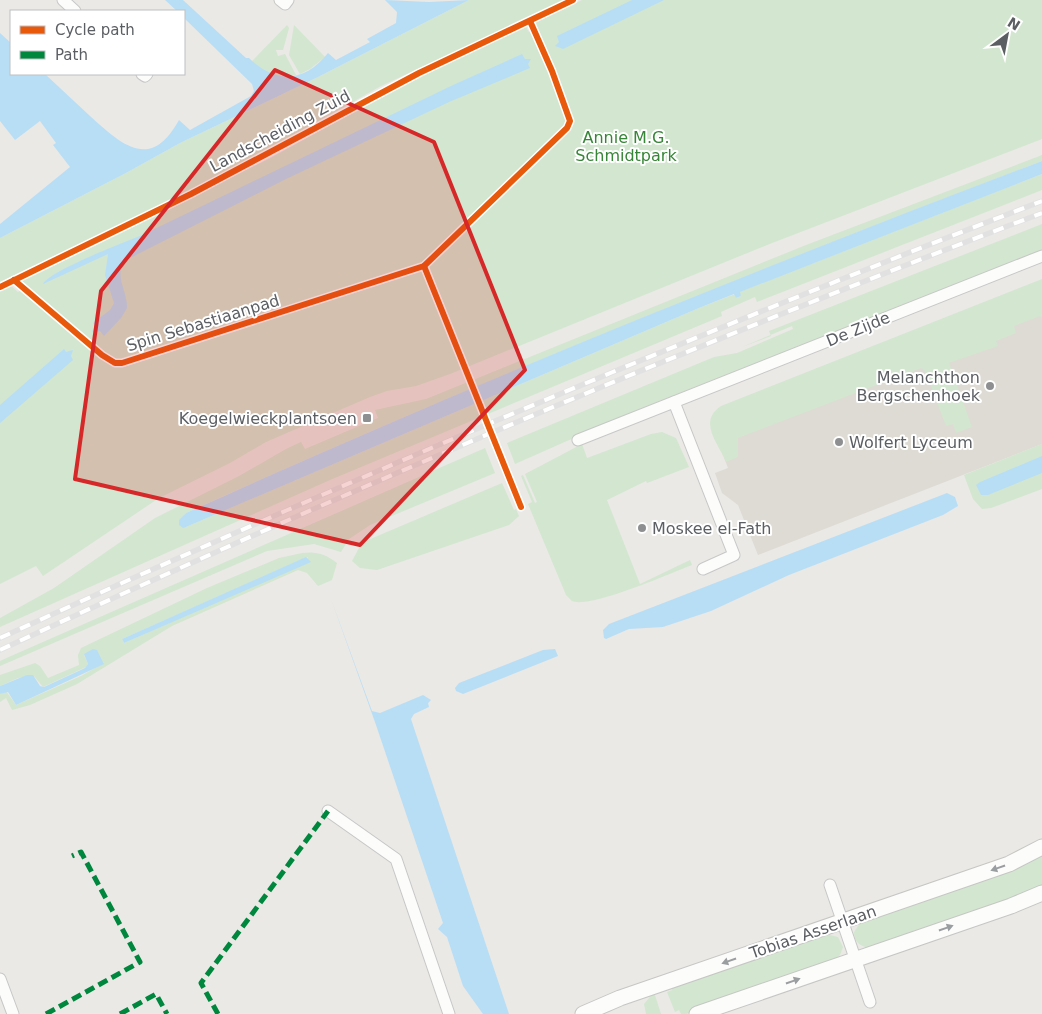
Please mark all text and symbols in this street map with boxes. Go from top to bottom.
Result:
legend [10,10,185,75]
north arrow [982,10,1032,60]
text: N [1005,14,1023,34]
text: Cycle path [55,21,135,39]
text: Path [55,46,88,64]
street label: Landscheiding Zuid [207,86,353,176]
park label: Annie M.G. Schmidtpark [575,128,677,165]
street label: Spin Sebastiaanpad [124,291,282,355]
street label: De Zijde [823,308,893,350]
place label: Melanchthon Bergschenhoek [856,368,981,405]
marker: Melanchthon Bergschenhoek [984,380,996,392]
place label: Koegelwieckplantsoen [179,409,357,428]
marker: Koegelwieckplantsoen [361,412,373,424]
place label: Wolfert Lyceum [849,433,973,452]
marker: Wolfert Lyceum [833,436,845,448]
place label: Moskee el-Fath [652,519,771,538]
marker: Moskee el-Fath [636,522,648,534]
one-way arrow [991,865,1006,872]
street label: Tobias Asserlaan [746,901,879,963]
one-way arrow [939,924,954,931]
one-way arrow [721,957,736,965]
one-way arrow [785,977,800,984]

